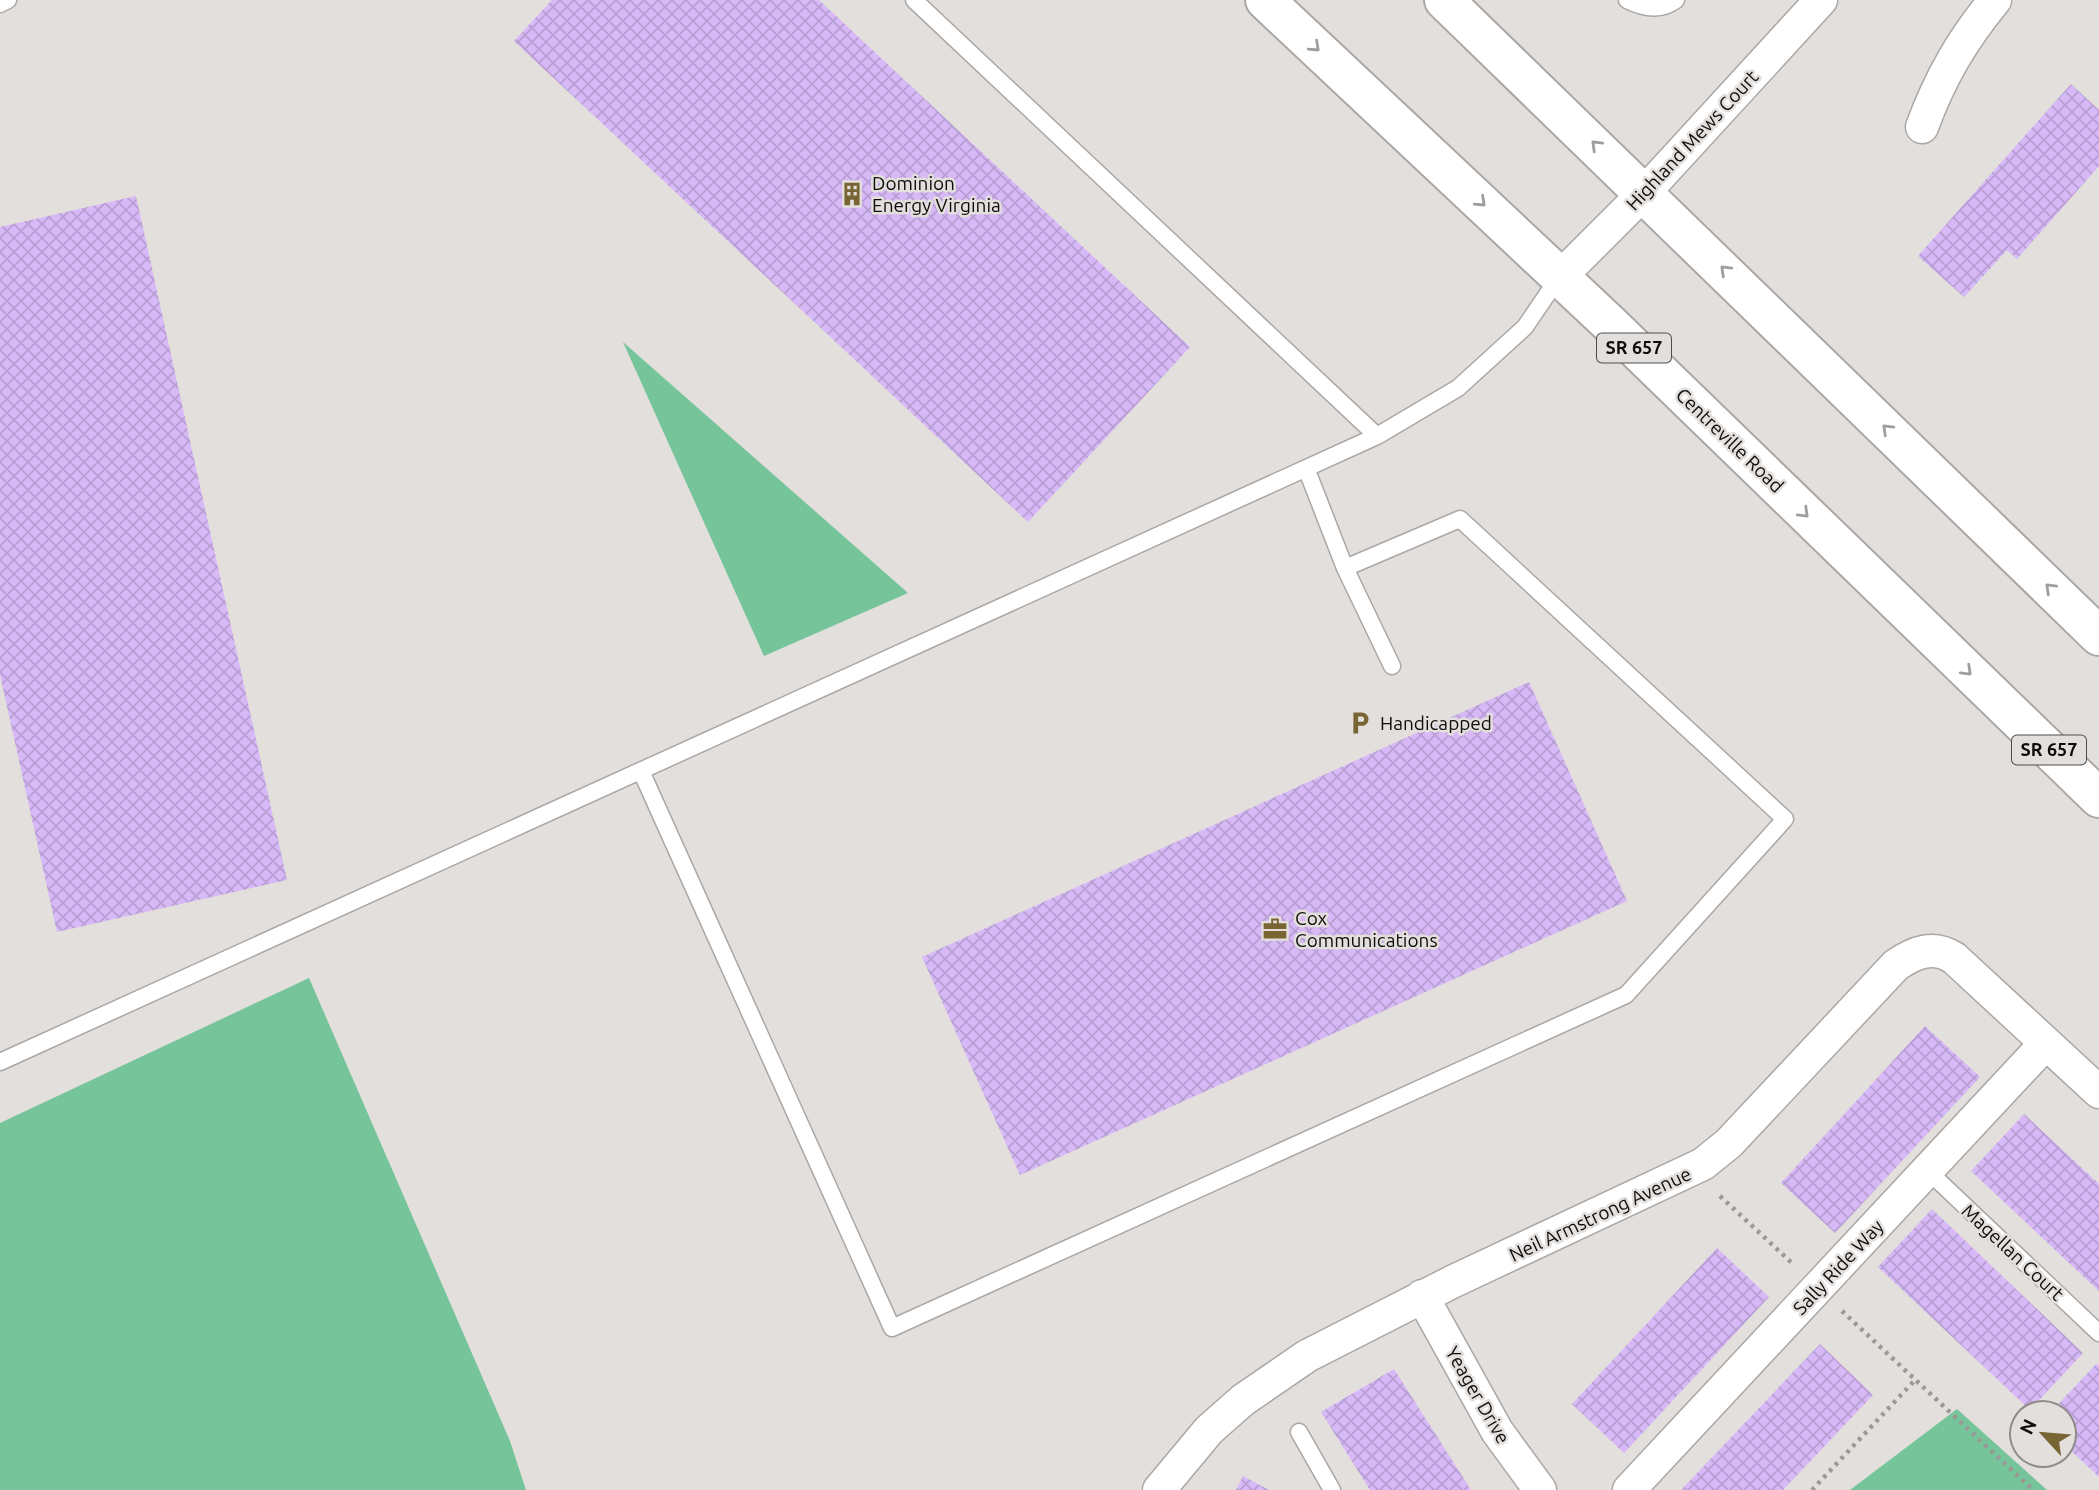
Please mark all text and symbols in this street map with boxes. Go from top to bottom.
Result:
one-way arrow [1307,38,1320,51]
street label: Highland Mews Court [1621,65,1763,215]
one-way arrow [1591,141,1604,154]
place label: Dominion Energy Virginia [872,172,1001,216]
building icon: Dominion Energy Virginia [838,180,866,208]
one-way arrow [1473,194,1486,207]
one-way arrow [1720,265,1733,278]
road number: SR 657 [1597,334,1671,362]
street label: Centreville Road [1672,383,1788,497]
one-way arrow [1883,424,1896,437]
one-way arrow [1796,504,1809,517]
one-way arrow [2045,583,2058,596]
one-way arrow [1959,663,1972,676]
parking icon: Handicapped [1346,709,1374,737]
place label: Handicapped [1380,712,1492,734]
road number: SR 657 [2012,736,2086,764]
place label: Cox Communications [1295,907,1438,951]
office icon: Cox Communications [1261,915,1289,943]
street label: Neil Armstrong Avenue [1506,1162,1694,1266]
street label: Magellan Court [1958,1199,2069,1305]
street label: Sally Ride Way [1788,1215,1888,1319]
street label: Yeager Drive [1441,1343,1515,1447]
north arrow [2008,1399,2078,1469]
text: N [2015,1415,2041,1438]

